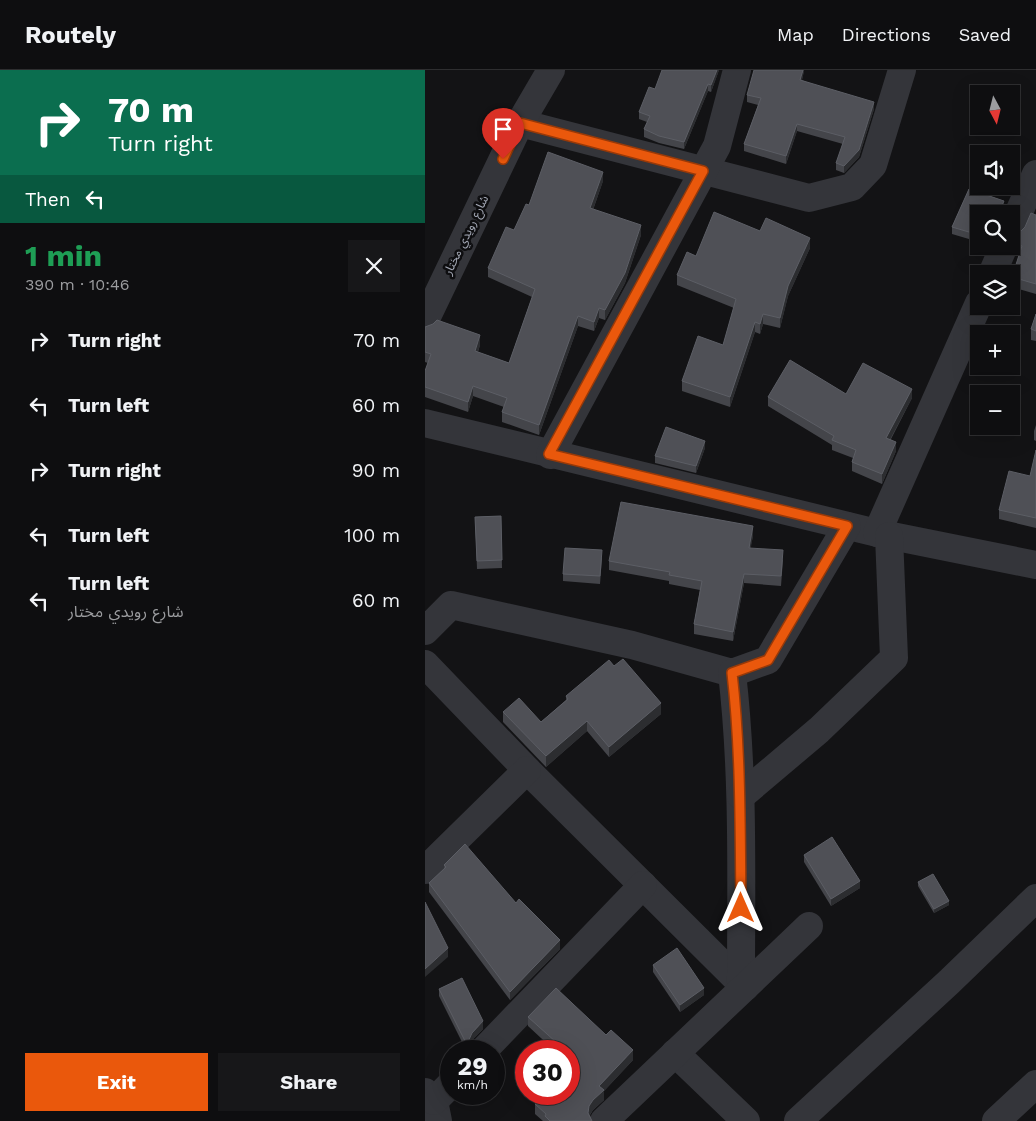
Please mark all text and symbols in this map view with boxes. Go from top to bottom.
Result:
text: Routely [25,21,116,49]
text: Map [777,24,814,45]
text: Directions [842,24,931,45]
text: Saved [959,24,1011,45]
north arrow [970,85,1020,135]
map controls [970,85,1020,435]
text: 70 m [108,89,194,131]
icon: right [25,90,90,155]
pin [482,108,524,159]
icon: arrive [489,115,517,143]
text: Turn right [108,131,213,156]
button: sound [970,145,1020,195]
icon: left [81,185,109,213]
text: Then [25,188,71,211]
street label: شارع رويدي مختار [440,193,494,279]
button: search [970,205,1020,255]
text: 1 min [25,238,102,273]
button: close [348,240,400,292]
button: layers [970,265,1020,315]
text: 390 m · 10:46 [25,275,130,294]
button: + [970,325,1020,375]
icon: right [25,327,53,355]
text: Turn right [68,329,161,352]
text: 70 m [353,329,400,352]
button: − [970,385,1020,435]
icon: left [25,392,53,420]
text: Turn left [68,394,149,417]
text: 60 m [352,394,400,417]
icon: right [25,457,53,485]
text: Turn right [68,459,161,482]
text: 90 m [352,459,400,482]
icon: left [25,522,53,550]
text: Turn left [68,524,149,547]
text: 100 m [344,524,400,547]
text: Turn left [68,572,149,595]
icon: left [25,587,53,615]
text: 60 m [352,589,400,612]
text: شارع رويدي مختار [68,602,184,621]
position arrow [714,881,766,933]
speed limit sign: 30 [515,1040,580,1105]
text: 29 [457,1052,488,1081]
button: Exit [25,1053,208,1111]
button: Share [218,1053,400,1111]
text: km/h [457,1078,488,1092]

